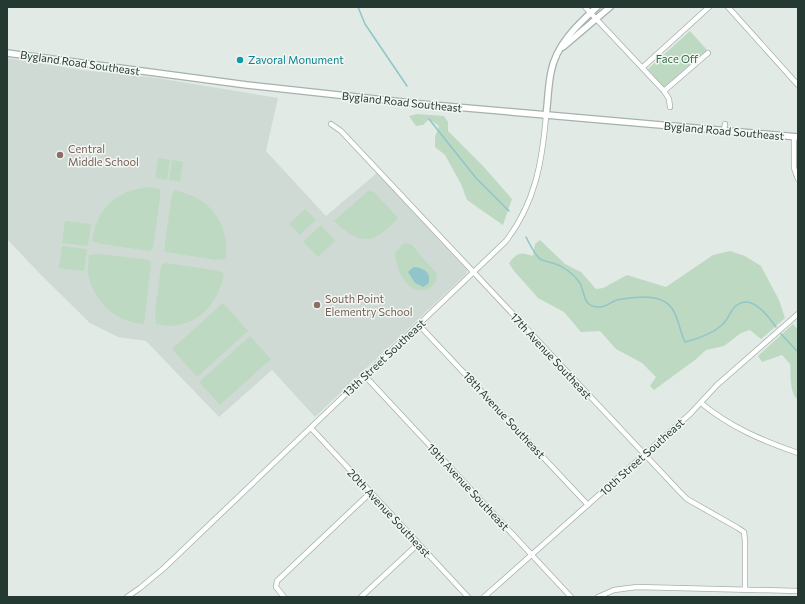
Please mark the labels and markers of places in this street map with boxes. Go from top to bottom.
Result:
place label: Zavoral Monument [248,53,344,66]
marker: Zavoral Monument [235,55,245,65]
place label: Central Middle School [68,142,139,168]
marker: Central Middle School [55,150,65,160]
place label: South Point Elementry School [325,292,413,318]
marker: South Point Elementry School [312,300,322,310]

